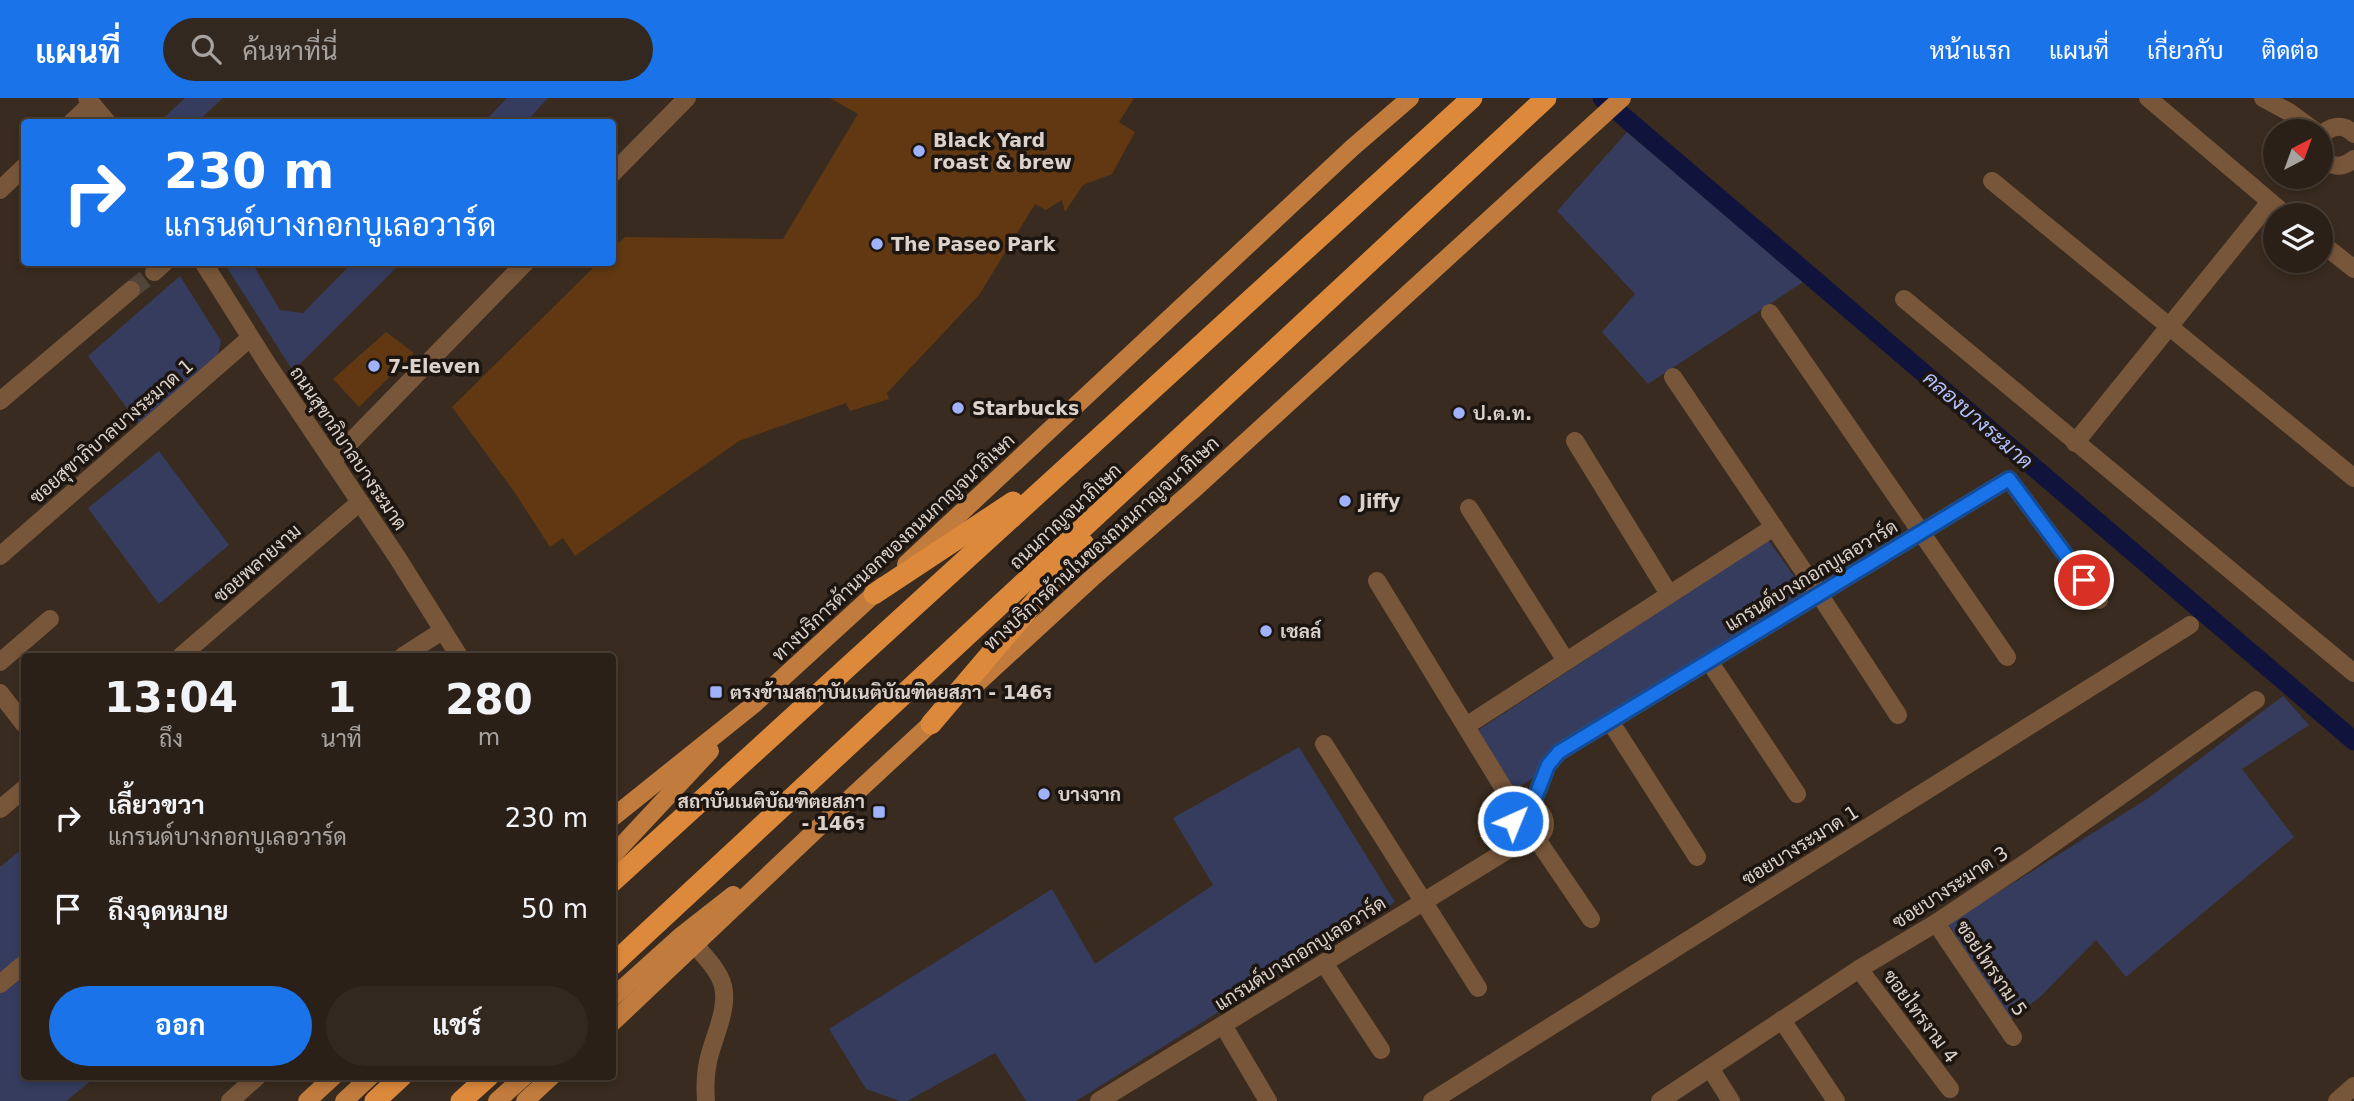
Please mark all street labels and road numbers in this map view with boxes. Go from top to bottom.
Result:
street label: ซอยสุขาภิบาลบางระมาด 1 [25,354,198,509]
street label: ถนนสุขาภิบาลบางระมาด [284,362,412,535]
street label: ทางบริการด้านนอกของถนนกาญจนาภิเษก [767,429,1019,666]
street label: ทางบริการด้านในของถนนกาญจนาภิเษก [978,431,1224,655]
street label: ถนนกาญจนาภิเษก [1005,459,1126,574]
street label: แกรนด์บางกอกบูเลอวาร์ด [1720,514,1903,638]
street label: ซอยพลายงาม [209,519,305,607]
street label: ซอยบางระมาด 1 [1738,800,1862,890]
street label: ซอยบางระมาด 3 [1888,841,2012,933]
street label: แกรนด์บางกอกบูเลอวาร์ด [1210,891,1391,1017]
street label: ซอยไทรงาม 5 [1952,916,2033,1020]
street label: ซอยไทรงาม 4 [1879,965,1964,1067]

